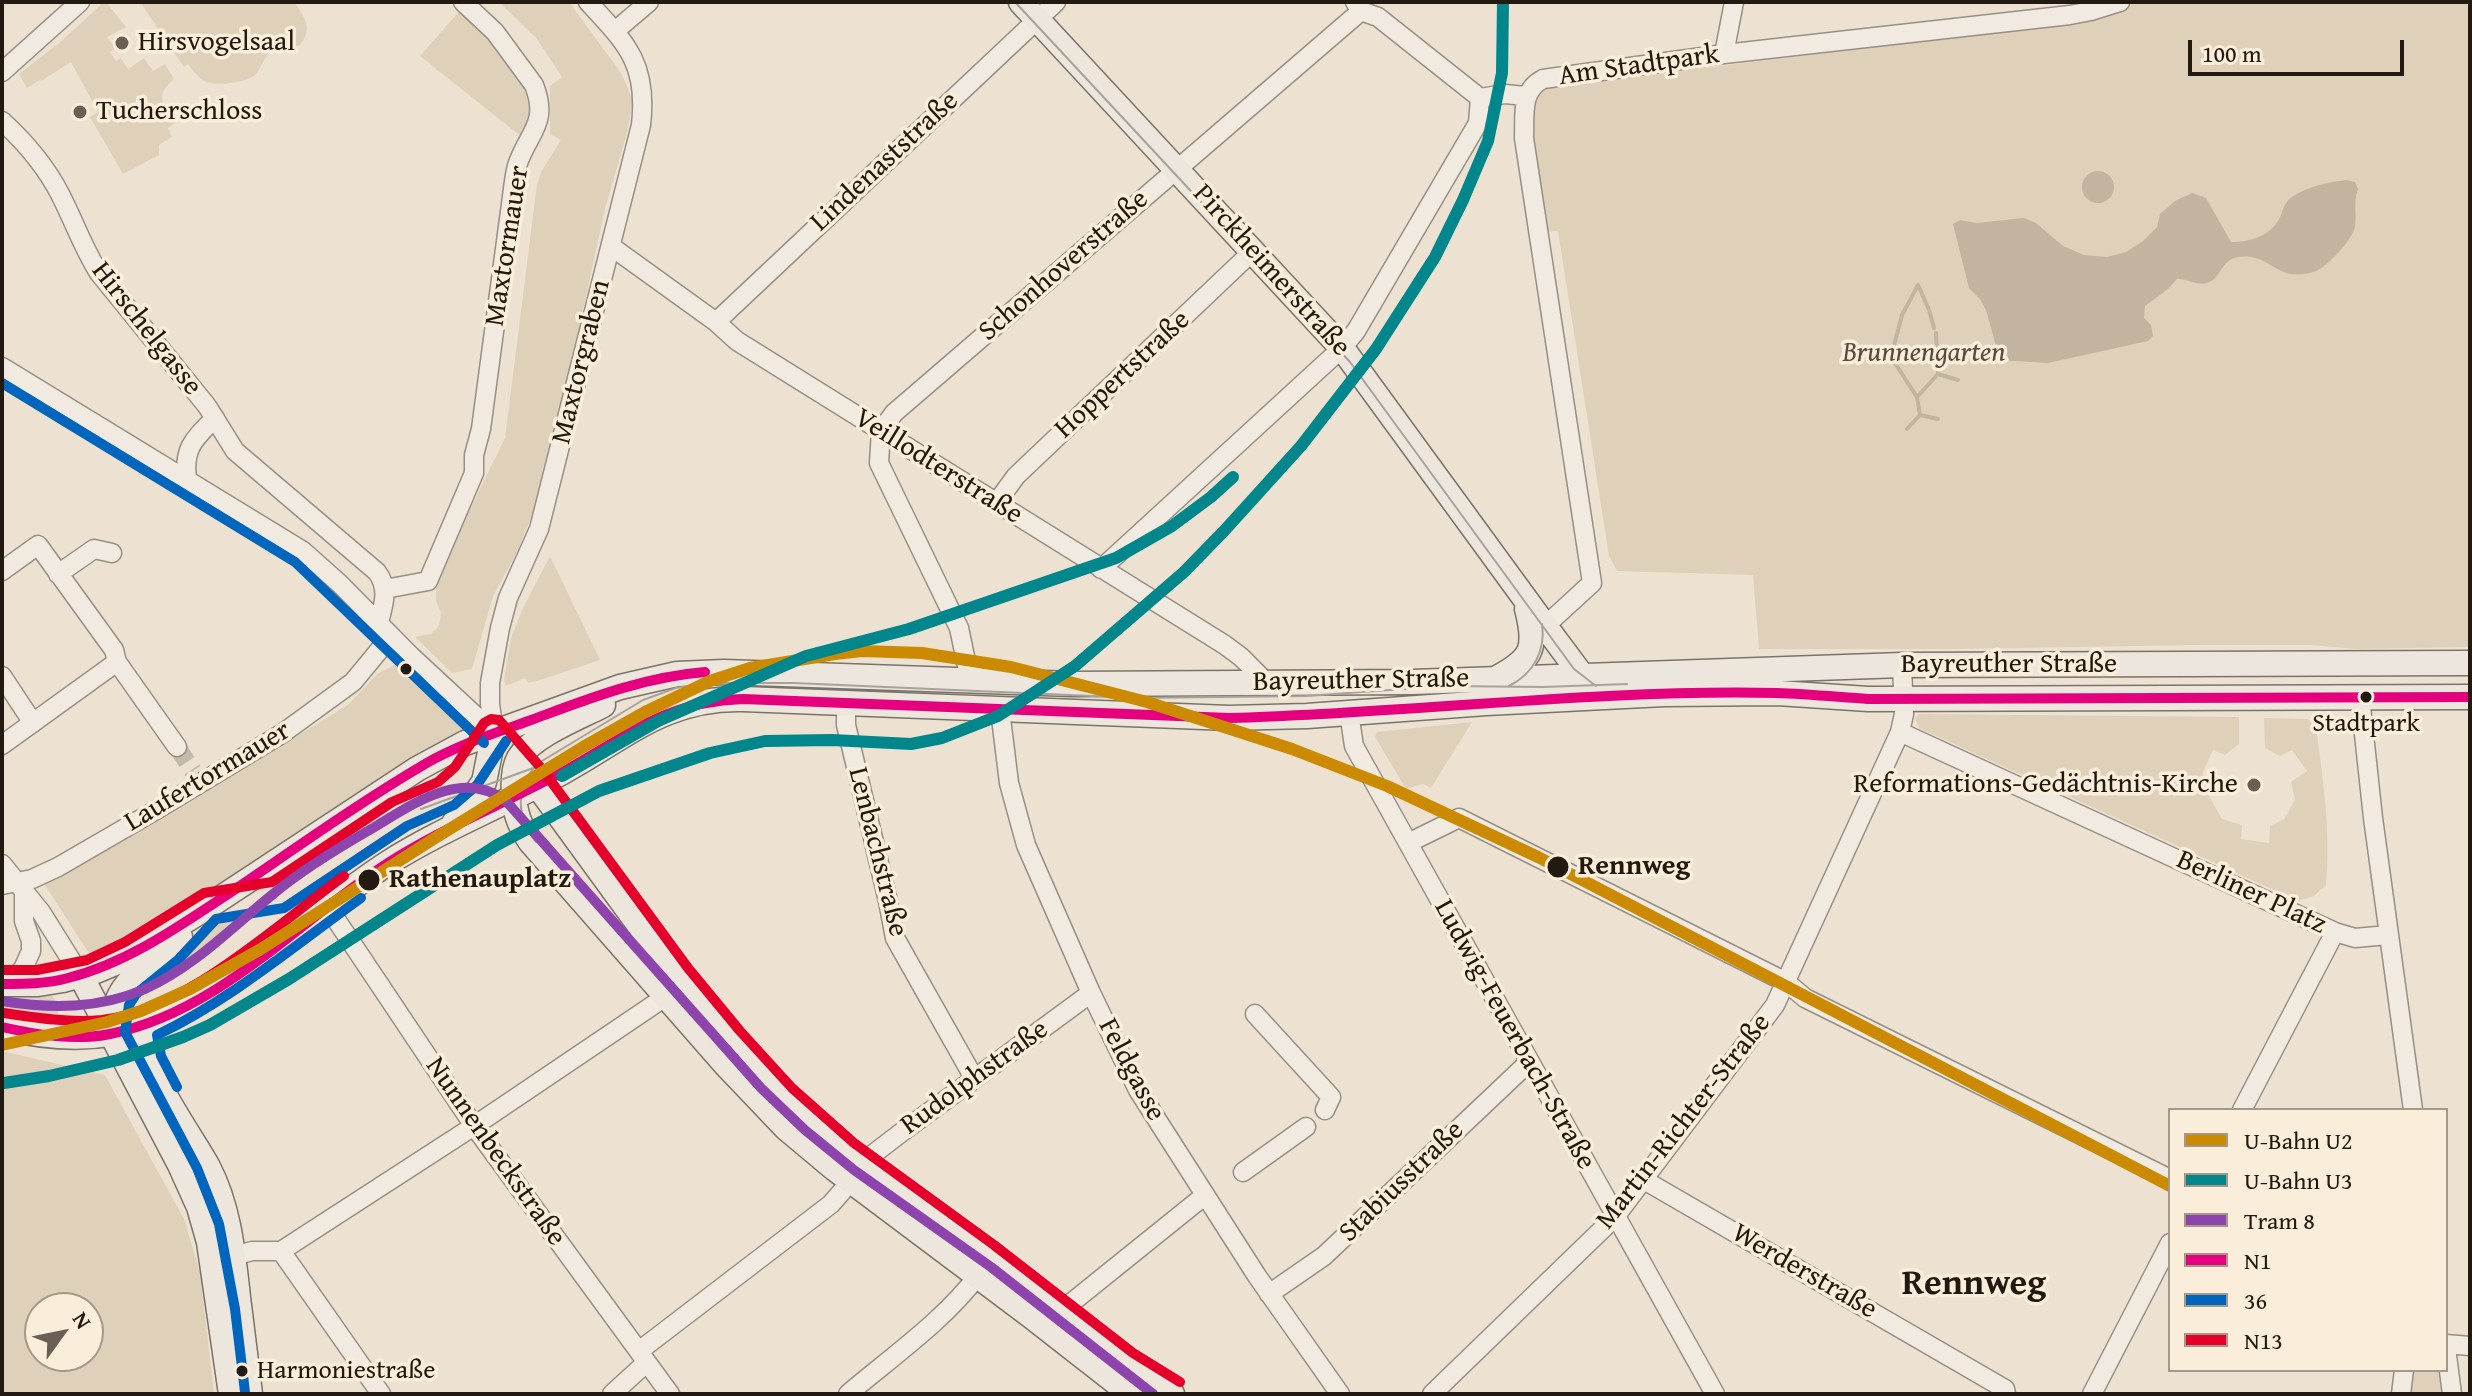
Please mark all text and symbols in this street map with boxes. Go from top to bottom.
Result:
scale bar [2192,24,2408,74]
place label: Hirsvogelsaal [138,26,295,60]
marker: Hirsvogelsaal [113,34,131,52]
text: 100 m [2202,36,2262,71]
street label: Am Stadtpark [1557,38,1721,94]
street label: Lindenaststraße [804,85,966,239]
place label: Tucherschloss [96,95,262,129]
marker: Tucherschloss [71,103,89,121]
street label: Maxtormauer [479,163,537,329]
street label: Pirckheimerstraße [1185,178,1357,364]
street label: Schonhoverstraße [972,183,1156,349]
street label: Hirschelgasse [83,255,209,403]
street label: Maxtorgraben [545,276,619,448]
street label: Hoppertstraße [1048,304,1198,446]
park label: Brunnengarten [1842,337,2006,371]
street label: Veillodterstraße [848,402,1028,532]
street label: Bayreuther Straße [1901,648,2117,682]
unlabelled marker [398,661,414,677]
street label: Bayreuther Straße [1252,662,1470,700]
marker: Stadtpark [2358,689,2374,705]
place label: Stadtpark [2312,708,2420,740]
street label: Laufertormauer [119,714,297,840]
street label: Lenbachstraße [840,764,914,940]
place label: Reformations-Gedächtnis-Kirche [1853,768,2238,802]
marker: Reformations-Gedächtnis-Kirche [2245,776,2263,794]
street label: Berliner Platz [2171,844,2331,942]
place label: Rennweg [1578,850,1690,884]
marker: Rennweg [1545,854,1571,880]
place label: Rathenauplatz [389,863,571,897]
marker: Rathenauplatz [356,867,382,893]
street label: Ludwig-Feuerbach-Straße [1426,894,1602,1176]
street label: Martin-Richter-Straße [1589,1008,1779,1236]
street label: Rudolphstraße [895,1013,1055,1143]
street label: Feldgasse [1090,1013,1172,1127]
street label: Nunnenbeckstraße [417,1051,573,1253]
legend [2168,1108,2448,1372]
street label: Stabiusstraße [1333,1114,1471,1250]
text: U-Bahn U2 [2244,1123,2353,1158]
text: U-Bahn U3 [2244,1163,2353,1198]
text: Tram 8 [2244,1203,2315,1238]
street label: Werderstraße [1726,1217,1882,1327]
text: N1 [2244,1243,2271,1278]
district label: Rennweg [1902,1263,2046,1307]
text: 36 [2244,1283,2267,1318]
north arrow [24,1292,104,1372]
text: N [65,1305,100,1335]
text: N13 [2244,1323,2283,1358]
place label: Harmoniestraße [257,1355,436,1387]
marker: Harmoniestraße [234,1363,250,1379]

